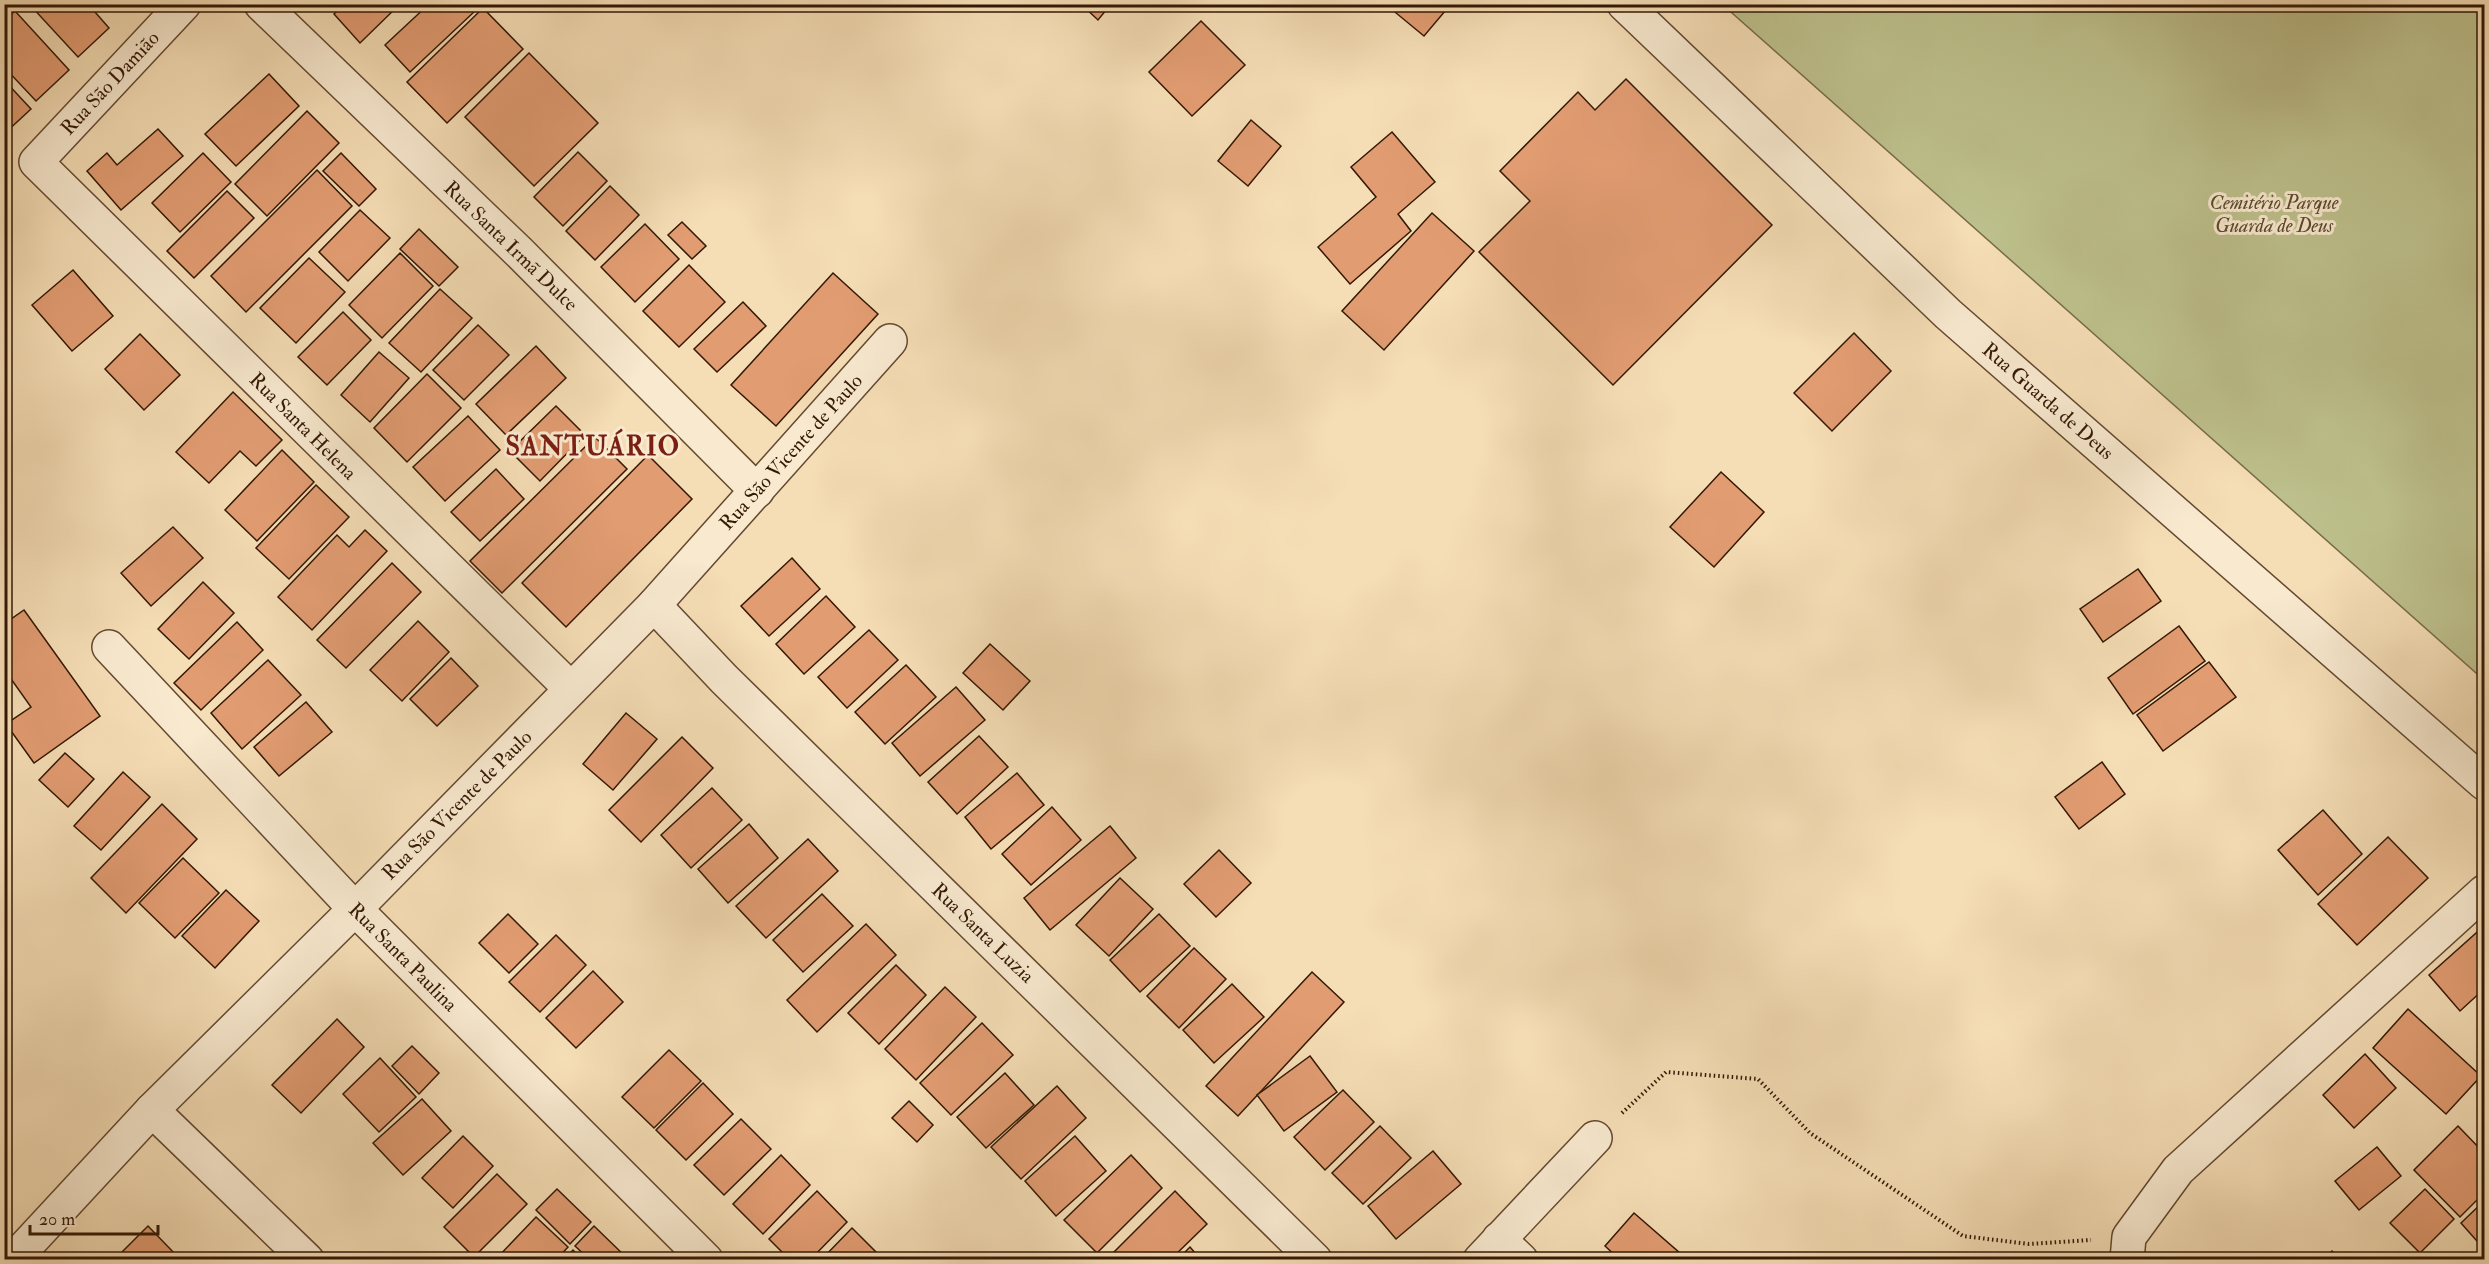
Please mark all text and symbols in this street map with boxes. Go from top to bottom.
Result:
street label: Rua São Damião [55,26,165,140]
street label: Rua Santa Irmã Dulce [439,176,583,316]
park label: Cemitério Parque Guarda de Deus [2210,190,2339,238]
street label: Rua Guarda de Deus [1977,337,2119,465]
street label: Rua Santa Helena [244,367,363,486]
street label: Rua São Vicente de Paulo [714,369,868,535]
district label: SANTUÁRIO [506,428,680,463]
street label: Rua São Vicente de Paulo [377,725,537,885]
street label: Rua Santa Luzia [926,878,1040,989]
street label: Rua Santa Paulina [343,897,463,1017]
scale bar [30,1198,158,1236]
text: 20 m [39,1208,75,1231]

